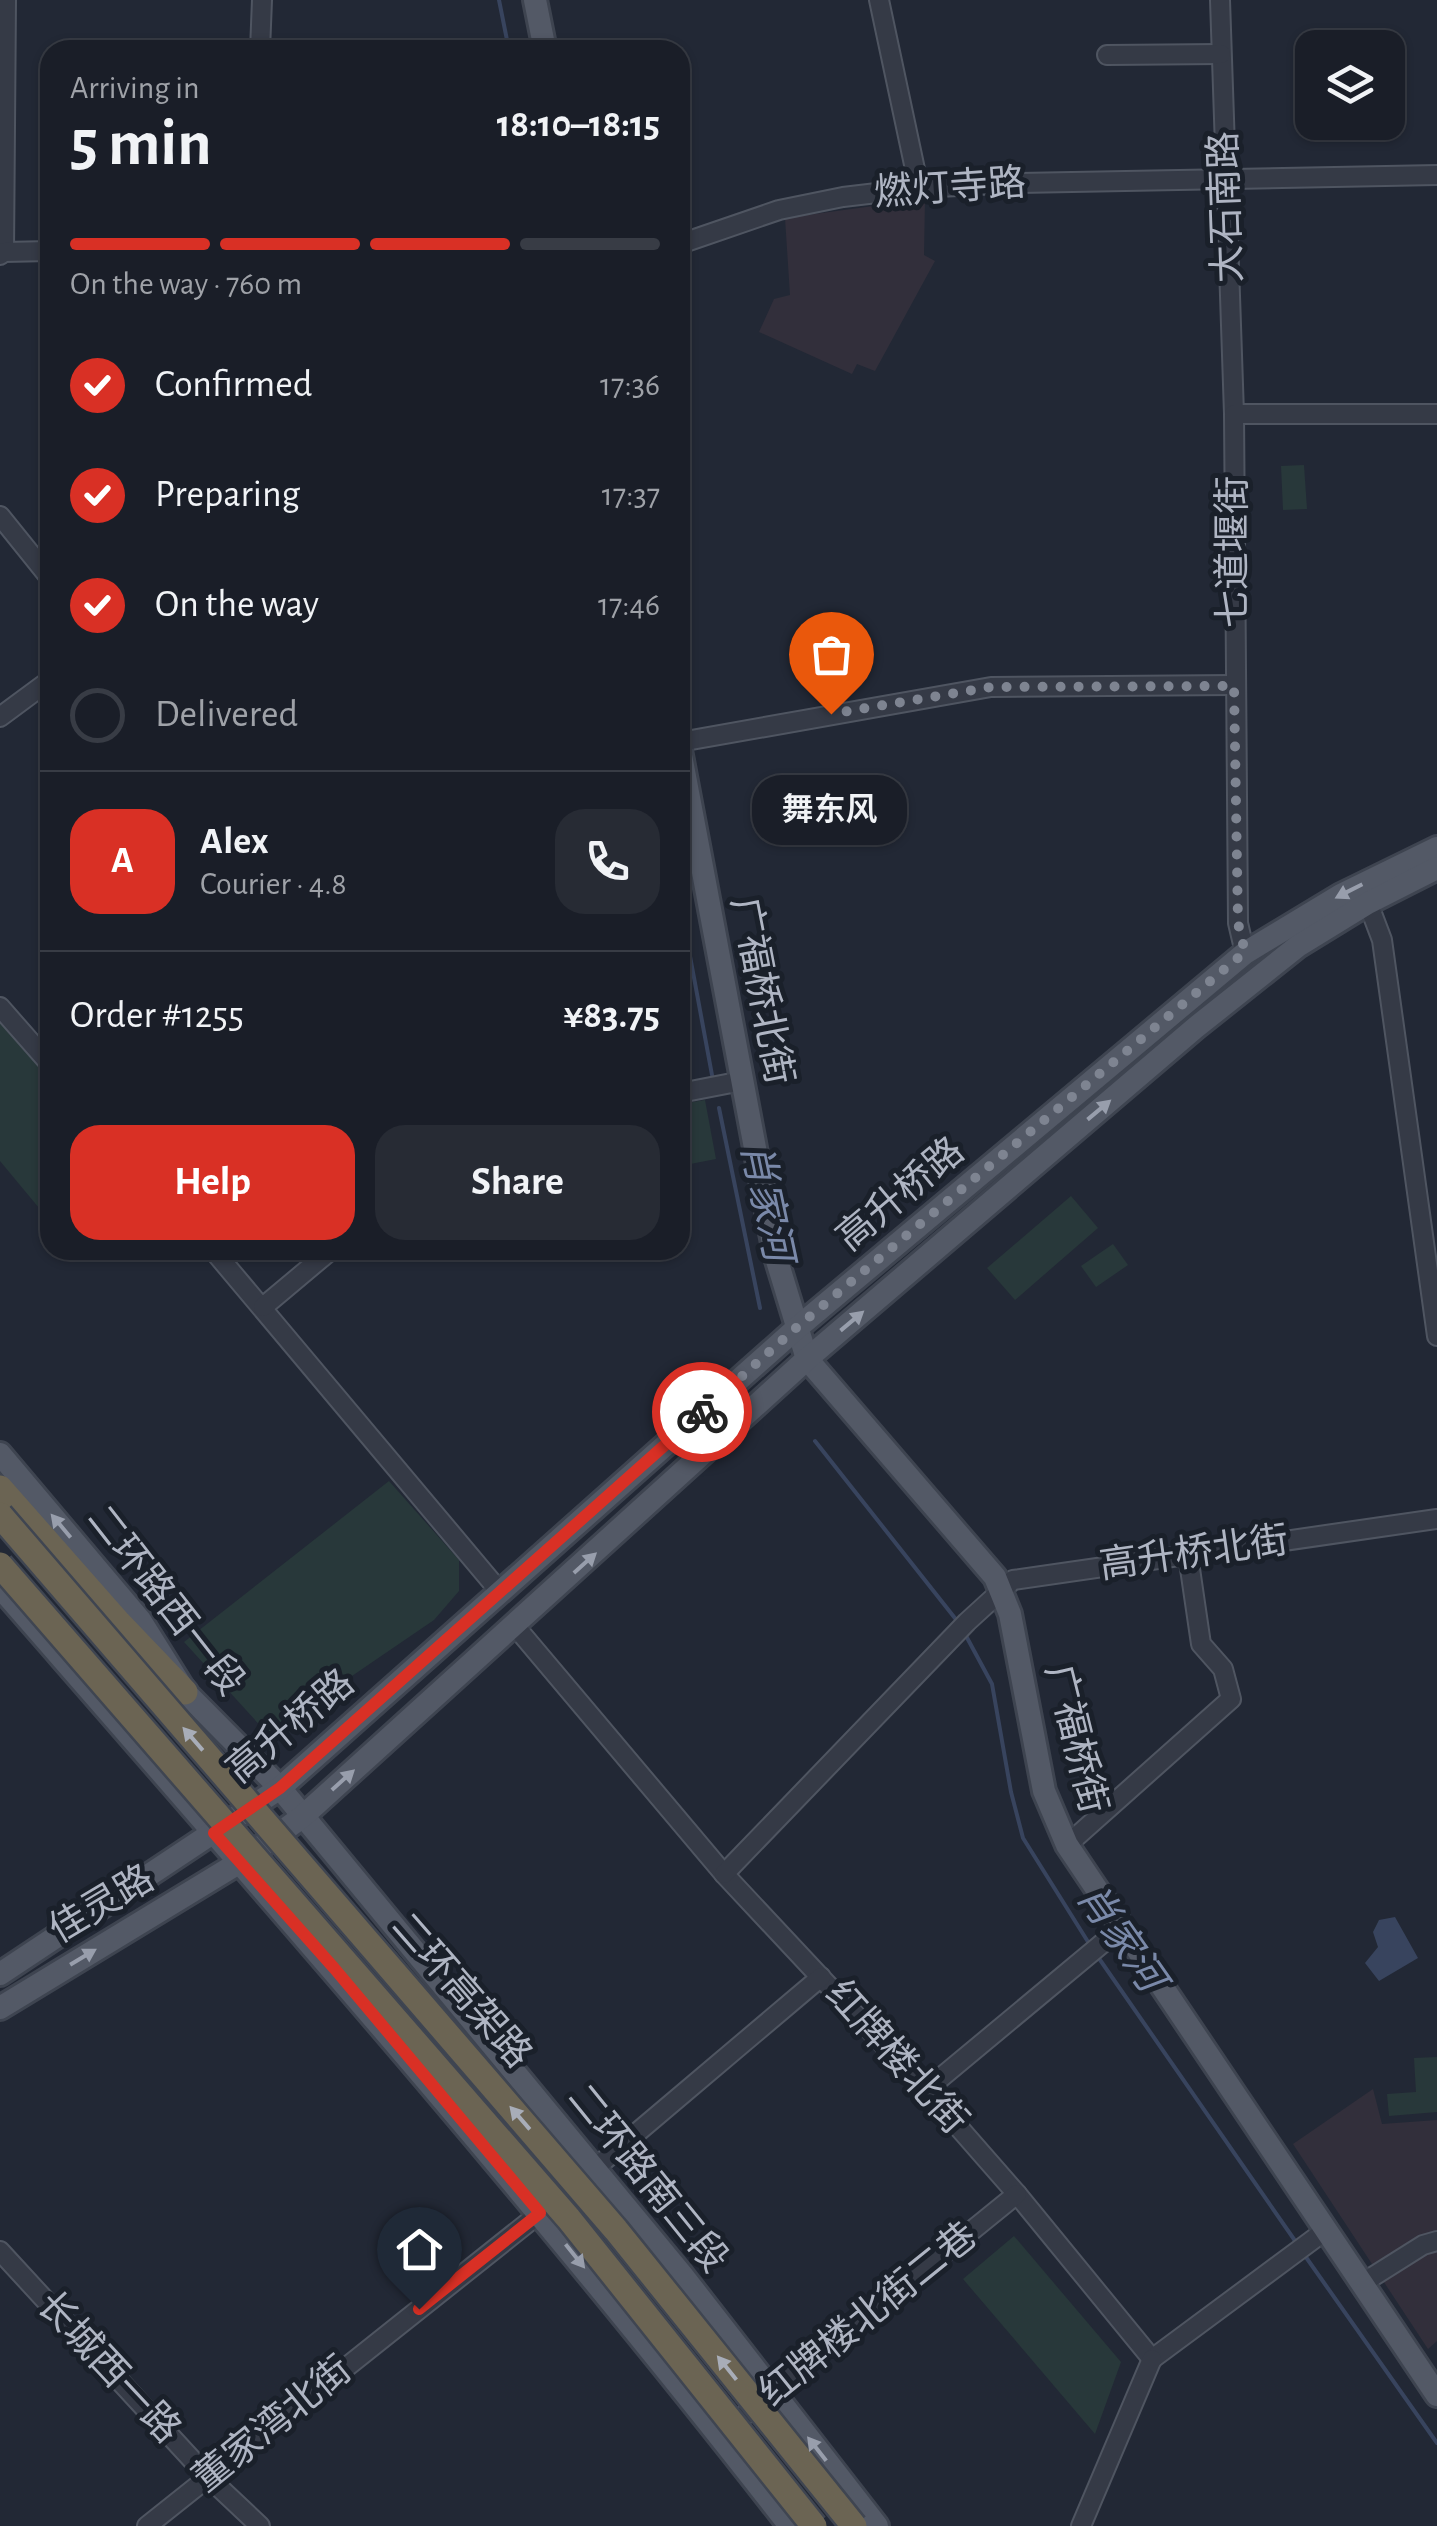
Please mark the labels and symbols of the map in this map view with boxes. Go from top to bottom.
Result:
street label: 大石南路 [1203,130,1249,284]
street label: 燃灯寺路 [873,162,1027,213]
street label: 七道堰街 [1212,476,1253,628]
pin [789,612,874,715]
callout: 舞东风 [754,774,908,844]
one-way arrow [1335,882,1364,899]
street label: 广福桥北街 [724,894,800,1088]
one-way arrow [1086,1100,1111,1122]
street label: 高升桥路 [829,1129,971,1258]
water label: 肖家河 [734,1139,801,1272]
one-way arrow [839,1311,864,1333]
courier [652,1362,752,1462]
street label: 二环路西一段 [80,1498,253,1703]
one-way arrow [51,1514,72,1539]
street label: 高升桥北街 [1097,1519,1291,1586]
one-way arrow [572,1551,596,1574]
street label: 广福桥街 [1038,1660,1114,1817]
street label: 高升桥路 [219,1661,361,1790]
one-way arrow [182,1727,204,1752]
one-way arrow [330,1770,355,1792]
street label: 佳灵路 [42,1858,161,1951]
water label: 肖家河 [1069,1876,1176,2004]
street label: 二环高架路 [384,1905,540,2075]
one-way arrow [69,1949,97,1966]
street label: 红牌楼北街 [818,1973,976,2141]
street label: 二环路南三段 [560,2077,736,2280]
one-way arrow [509,2105,531,2130]
pin [377,2207,462,2310]
street label: 红牌楼北街二巷 [752,2214,984,2413]
one-way arrow [564,2244,585,2269]
street label: 长城西一路 [29,2284,188,2450]
street label: 董家湾北街 [185,2348,359,2500]
one-way arrow [717,2355,738,2381]
one-way arrow [807,2437,828,2462]

